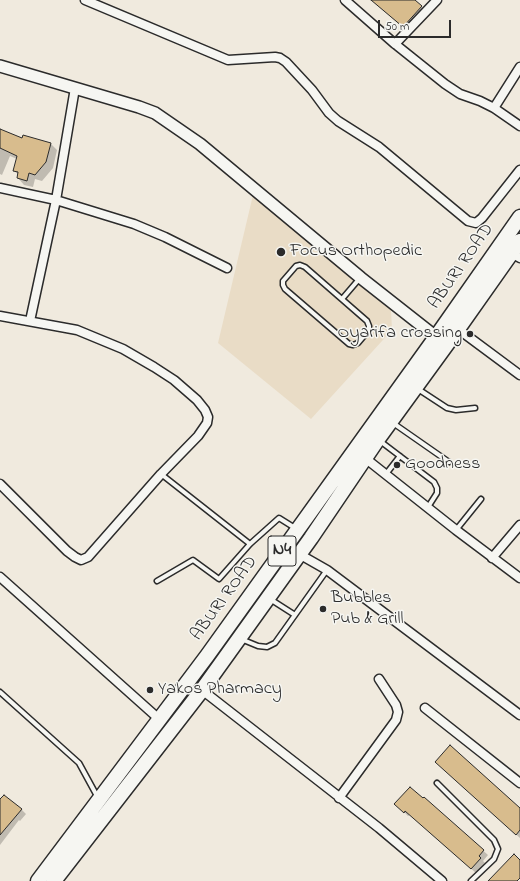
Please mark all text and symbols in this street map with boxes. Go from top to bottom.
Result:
scale bar [380,12,453,38]
text: 50 m [385,18,409,36]
street label: ABURI ROAD [425,220,499,314]
place label: Focus Orthopedic [290,241,422,263]
marker: Focus Orthopedic [275,246,287,258]
place label: Oyarifa crossing [338,323,462,345]
marker: Oyarifa crossing [465,329,475,339]
place label: Goodness [405,454,480,476]
marker: Goodness [392,460,402,470]
road number: N4 [268,536,296,566]
street label: ABURI ROAD [187,552,263,646]
place label: Bubbles Pub & Grill [331,588,403,630]
marker: Bubbles Pub & Grill [318,604,328,614]
place label: Yakos Pharmacy [158,679,282,701]
marker: Yakos Pharmacy [145,685,155,695]

